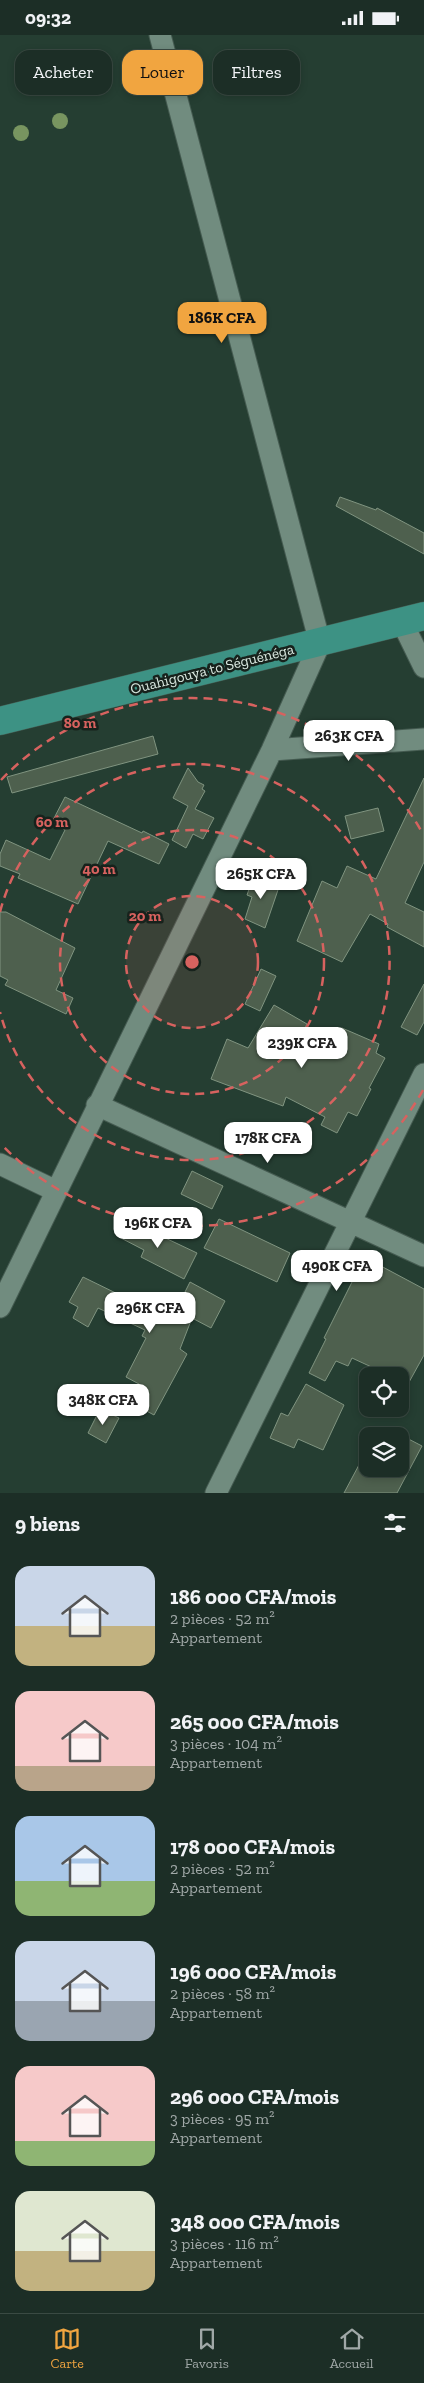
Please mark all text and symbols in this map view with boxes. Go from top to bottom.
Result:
text: 09:32 [25,6,71,29]
chip: Acheter [15,50,112,95]
chip: Louer [122,50,203,95]
chip: Filtres [213,50,300,95]
pin: 186K CFA [170,301,274,344]
text: 186K CFA [189,308,255,327]
street label: Ouahigouya to Séguénéga [128,640,296,698]
text: 80 m [64,714,96,732]
pin: 263K CFA [297,719,401,762]
text: 263K CFA [315,726,383,745]
text: 60 m [36,813,68,831]
pin: 265K CFA [209,857,313,900]
text: 40 m [82,860,116,878]
text: 265K CFA [227,864,295,883]
text: 20 m [129,907,161,925]
centre of rings [183,953,201,971]
pin: 239K CFA [250,1027,354,1069]
text: 239K CFA [268,1033,336,1052]
pin: 178K CFA [216,1121,320,1164]
text: 178K CFA [235,1128,301,1147]
pin: 196K CFA [106,1207,210,1249]
text: 196K CFA [125,1213,191,1232]
pin: 490K CFA [285,1249,389,1292]
text: 490K CFA [302,1256,372,1275]
pin: 296K CFA [98,1291,202,1334]
text: 296K CFA [116,1298,184,1317]
map controls [359,1367,409,1477]
button: locate [359,1367,409,1417]
pin: 348K CFA [51,1383,155,1426]
text: 348K CFA [68,1390,138,1409]
button: layers [359,1427,409,1477]
icon: filters [381,1509,409,1537]
text: 9 biens [15,1511,80,1536]
text: 186 000 CFA/mois [170,1584,336,1609]
icon: home [55,1586,115,1646]
text: 2 pièces · 52 m² [170,1609,275,1628]
text: Appartement [170,1628,262,1647]
text: 265 000 CFA/mois [170,1709,339,1734]
icon: home [55,1711,115,1771]
text: 3 pièces · 104 m² [170,1734,282,1753]
text: Appartement [170,1753,262,1772]
text: 178 000 CFA/mois [170,1834,335,1859]
icon: home [55,1836,115,1896]
text: 2 pièces · 52 m² [170,1859,275,1878]
text: Appartement [170,1878,262,1897]
text: 196 000 CFA/mois [170,1959,336,1984]
icon: home [55,1961,115,2021]
text: 2 pièces · 58 m² [170,1984,275,2003]
text: Appartement [170,2003,262,2022]
text: 296 000 CFA/mois [170,2084,339,2109]
icon: home [55,2086,115,2146]
text: 3 pièces · 95 m² [170,2109,275,2128]
text: Appartement [170,2128,262,2147]
text: 348 000 CFA/mois [170,2209,340,2234]
icon: home [55,2211,115,2271]
text: 3 pièces · 116 m² [170,2234,279,2253]
text: Appartement [170,2253,262,2272]
tab: Carte [50,2325,84,2372]
tab: Favoris [185,2325,229,2372]
tab: Accueil [330,2325,374,2372]

